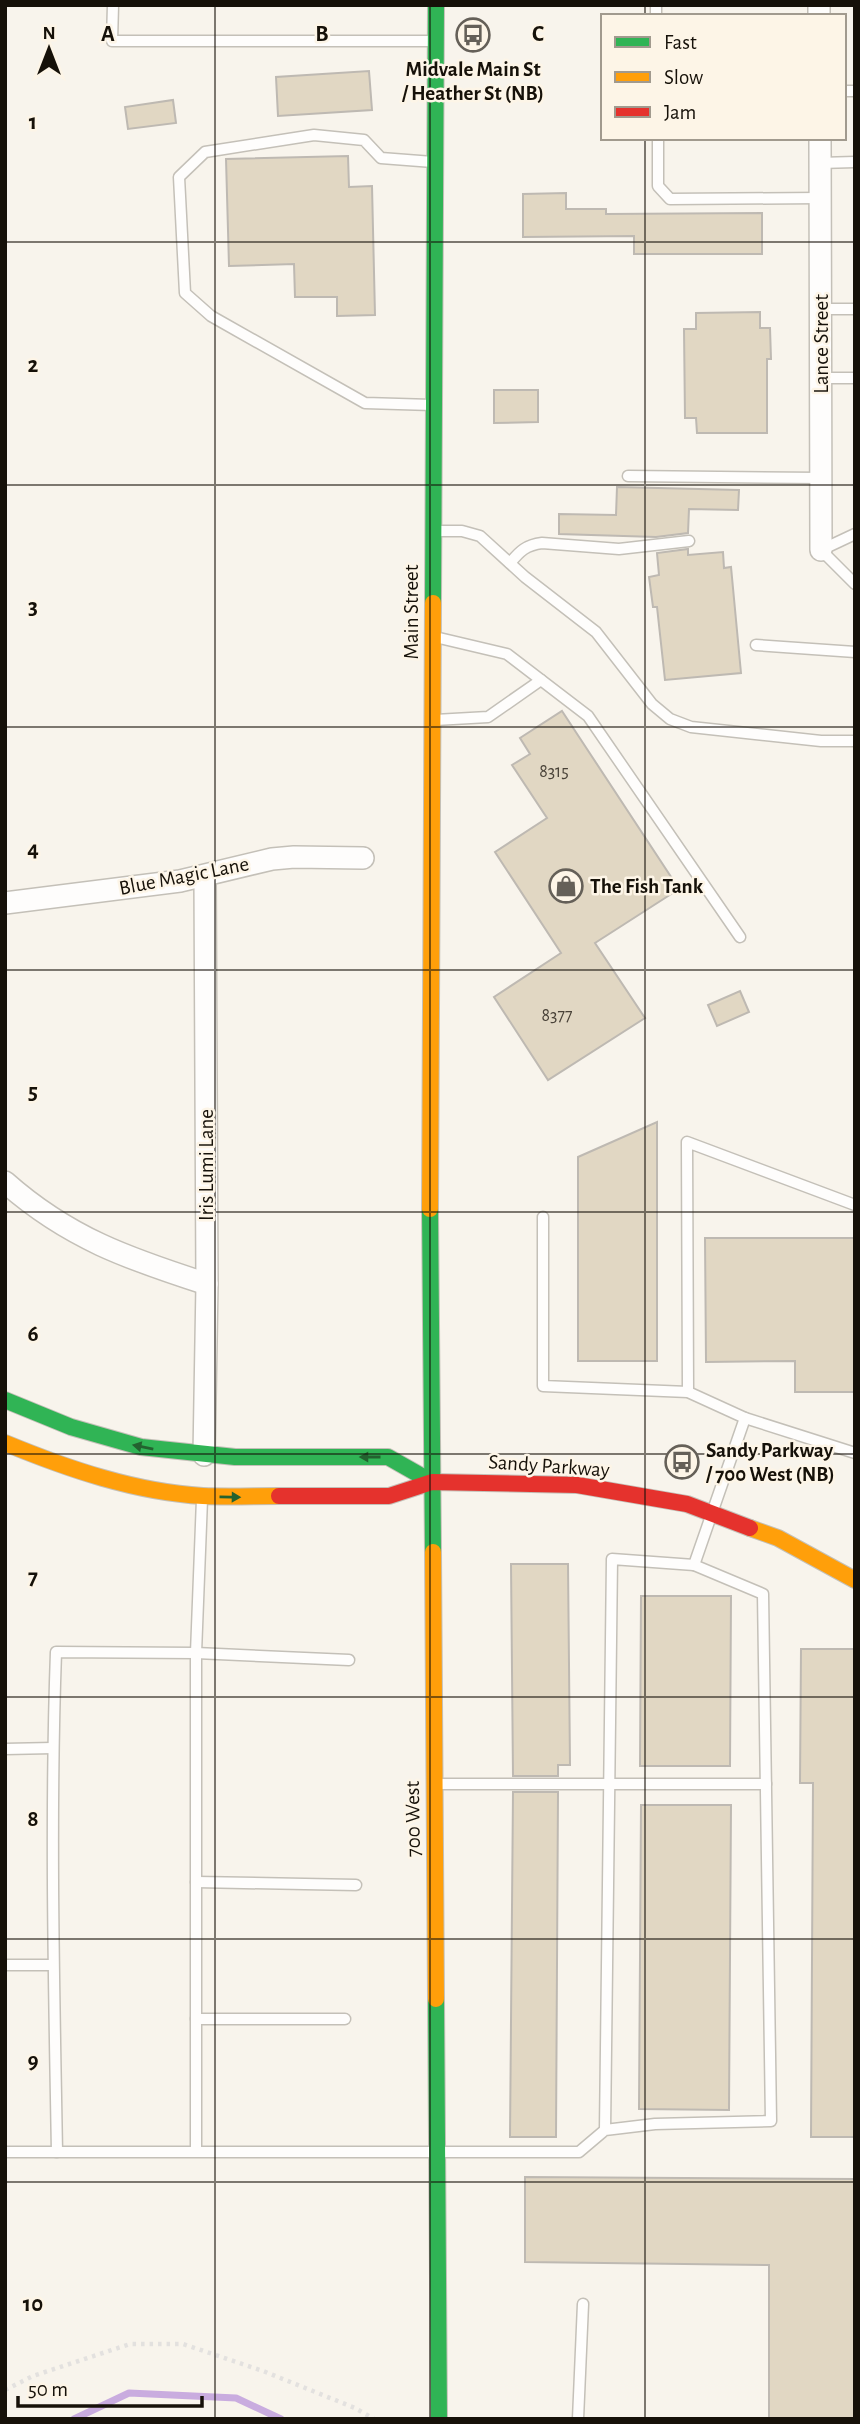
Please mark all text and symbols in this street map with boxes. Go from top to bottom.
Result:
north arrow [14,14,84,84]
legend [601,14,846,140]
bus stop icon: Midvale Main St / Heather St (NB) [454,16,492,54]
text: A [101,23,115,46]
text: B [315,23,329,46]
text: C [532,23,544,46]
text: N [42,24,56,43]
text: Fast [664,32,697,53]
place label: Midvale Main St / Heather St (NB) [401,59,544,104]
text: Slow [664,67,703,88]
text: Jam [664,102,696,123]
text: 1 [29,111,37,134]
street label: Lance Street [811,294,832,394]
text: 2 [28,354,39,377]
street label: Main Street [401,564,422,659]
text: 3 [28,596,38,619]
house number: 8315 [539,763,569,781]
text: 4 [27,838,39,861]
street label: Blue Magic Lane [117,853,251,899]
shop icon: The Fish Tank [547,867,585,905]
place label: The Fish Tank [590,876,704,897]
house number: 8377 [542,1007,572,1025]
text: 5 [28,1081,38,1104]
street label: Iris Lumi Lane [196,1109,217,1221]
text: 6 [27,1323,39,1346]
place label: Sandy Parkway / 700 West (NB) [705,1440,835,1485]
one-way arrow [132,1441,154,1452]
bus stop icon: Sandy Parkway / 700 West (NB) [663,1443,701,1481]
one-way arrow [359,1451,381,1463]
street label: Sandy Parkway [488,1451,610,1481]
one-way arrow [220,1491,242,1502]
text: 7 [28,1566,38,1589]
street label: 700 West [402,1780,424,1857]
text: 8 [27,1808,39,1831]
text: 9 [27,2050,39,2073]
text: 10 [23,2293,43,2316]
scale bar [18,2364,201,2408]
text: 50 m [28,2379,68,2400]

